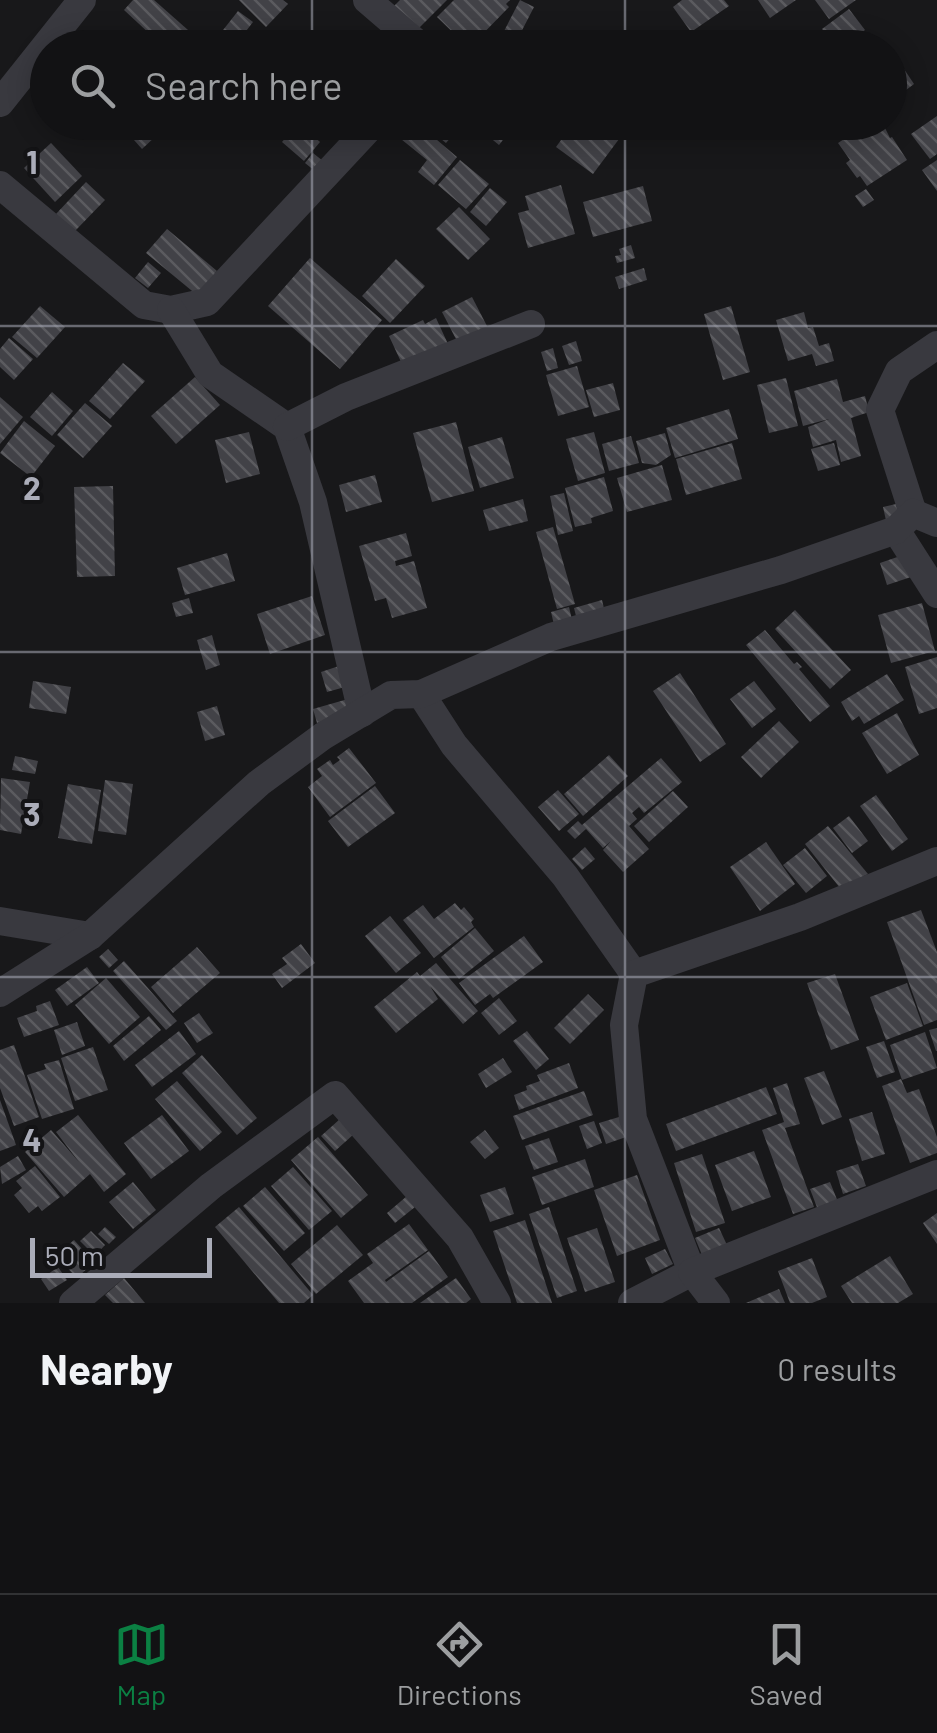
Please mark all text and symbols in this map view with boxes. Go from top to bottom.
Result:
search box [30,30,907,140]
icon: search [65,58,120,113]
text: Search here [145,62,343,108]
text: 1 [26,142,38,180]
text: 2 [23,468,41,506]
text: 3 [23,794,41,832]
text: 4 [22,1120,42,1158]
scale bar [30,1233,212,1278]
text: 50 m [45,1238,104,1272]
text: Nearby [40,1343,173,1393]
text: 0 results [777,1349,897,1387]
tab: Map [114,1617,169,1711]
tab: Directions [397,1617,522,1711]
tab: Saved [750,1617,823,1711]

